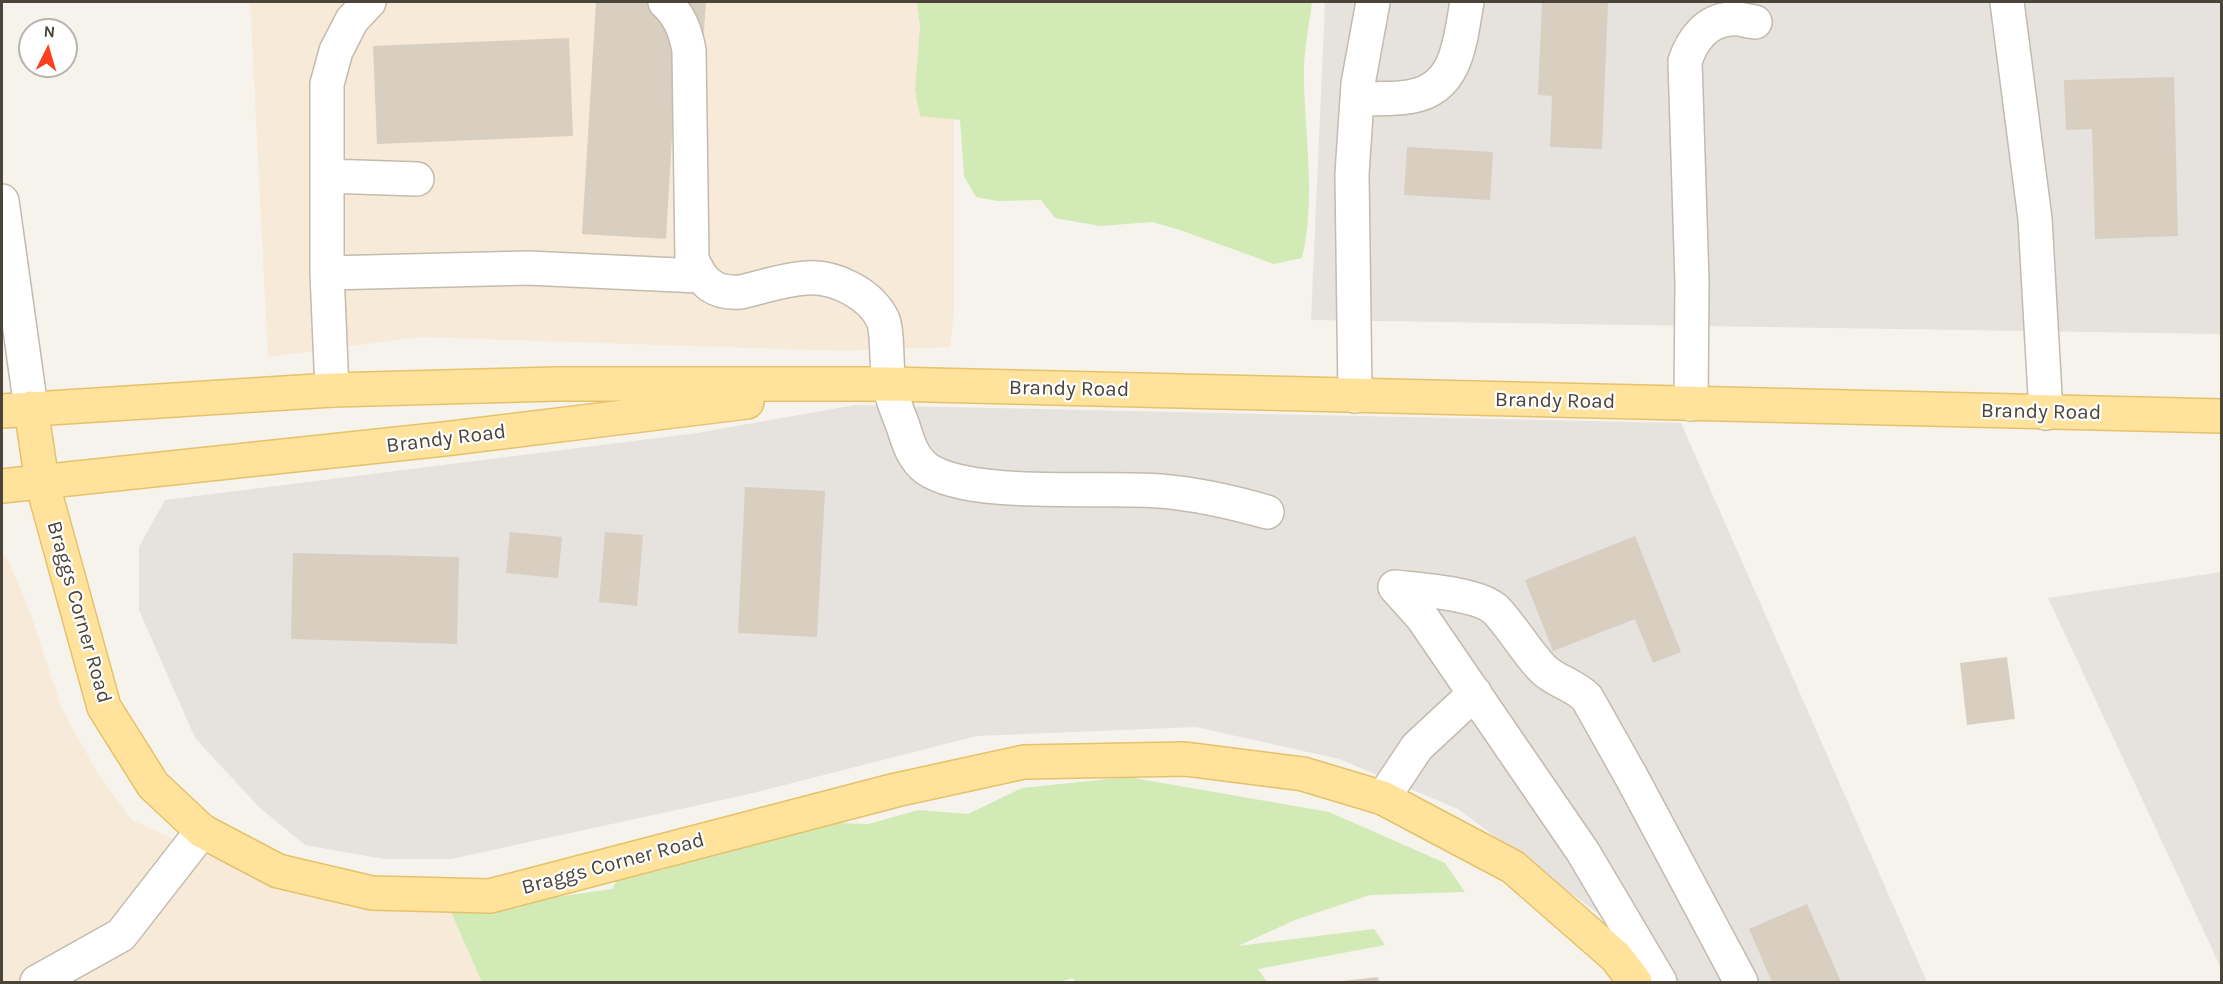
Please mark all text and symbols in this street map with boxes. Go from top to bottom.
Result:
north arrow [18,18,78,78]
text: N [43,22,56,42]
street label: Brandy Road [1009,375,1129,403]
street label: Brandy Road [1495,387,1615,415]
street label: Brandy Road [1981,398,2101,426]
street label: Brandy Road [385,419,507,459]
street label: Braggs Corner Road [41,518,117,706]
street label: Braggs Corner Road [519,827,707,901]

